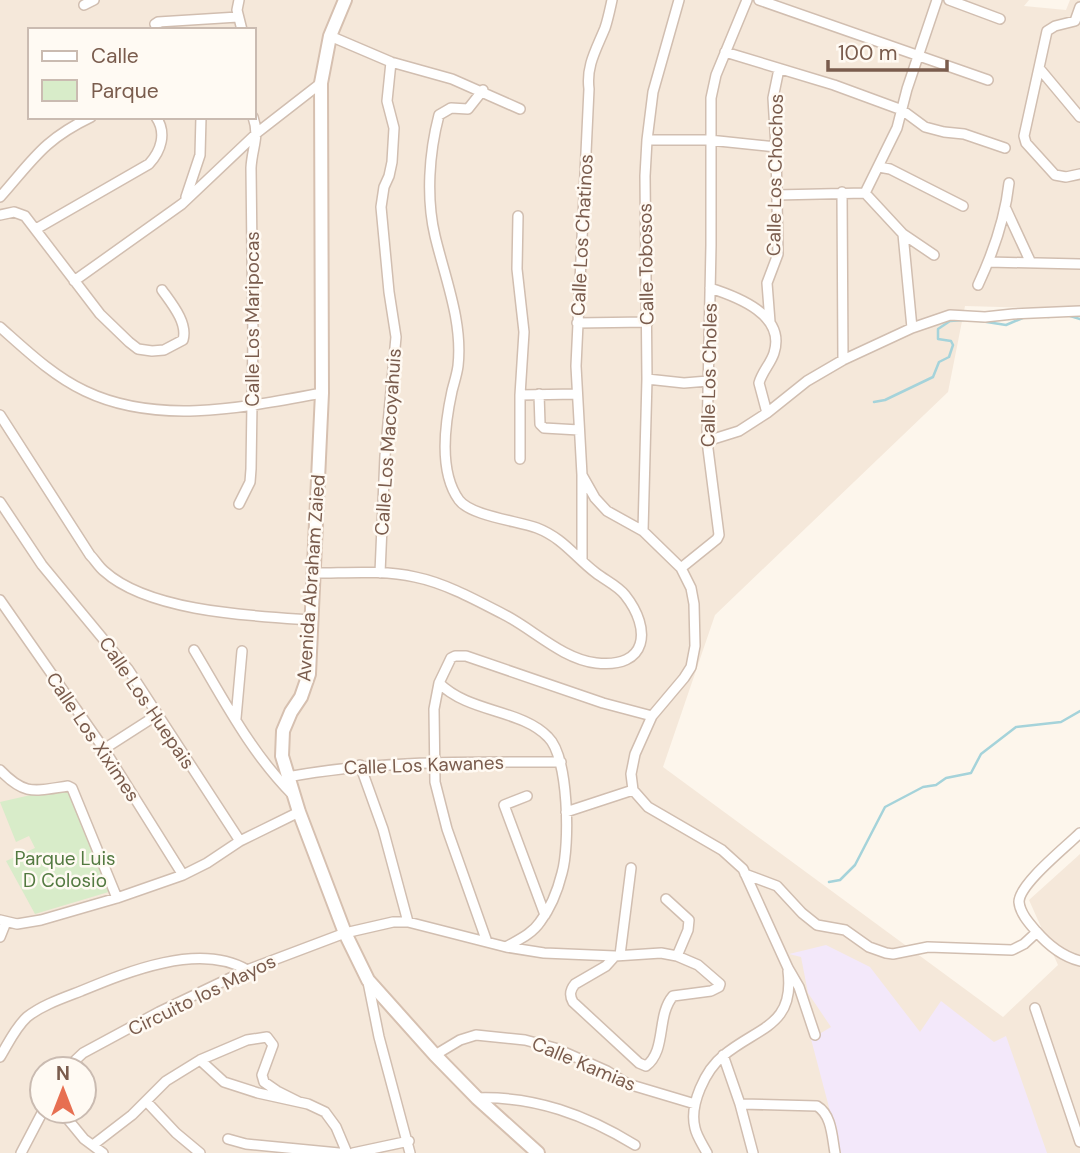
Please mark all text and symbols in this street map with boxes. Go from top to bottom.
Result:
legend [28,28,256,119]
scale bar [828,28,947,72]
text: 100 m [838,39,898,67]
text: Calle [91,42,139,70]
text: Parque [91,77,159,105]
street label: Calle Los Chochos [761,94,789,256]
street label: Calle Los Chatinos [565,153,599,317]
street label: Calle Tobosos [632,203,660,325]
street label: Calle Los Maripocas [240,231,265,407]
street label: Calle Los Choles [695,303,723,447]
street label: Calle Los Macoyahuis [369,348,407,536]
street label: Avenida Abraham Zaied [291,474,331,682]
street label: Calle Los Huepais [93,632,201,774]
street label: Calle Los Xiximes [40,667,146,807]
street label: Calle Los Kawanes [343,750,505,780]
park label: Parque Luis D Colosio [14,846,116,893]
street label: Circuito los Mayos [124,948,280,1042]
street label: Calle Kamias [528,1031,640,1097]
north arrow [28,1055,98,1125]
text: N [56,1061,70,1086]

